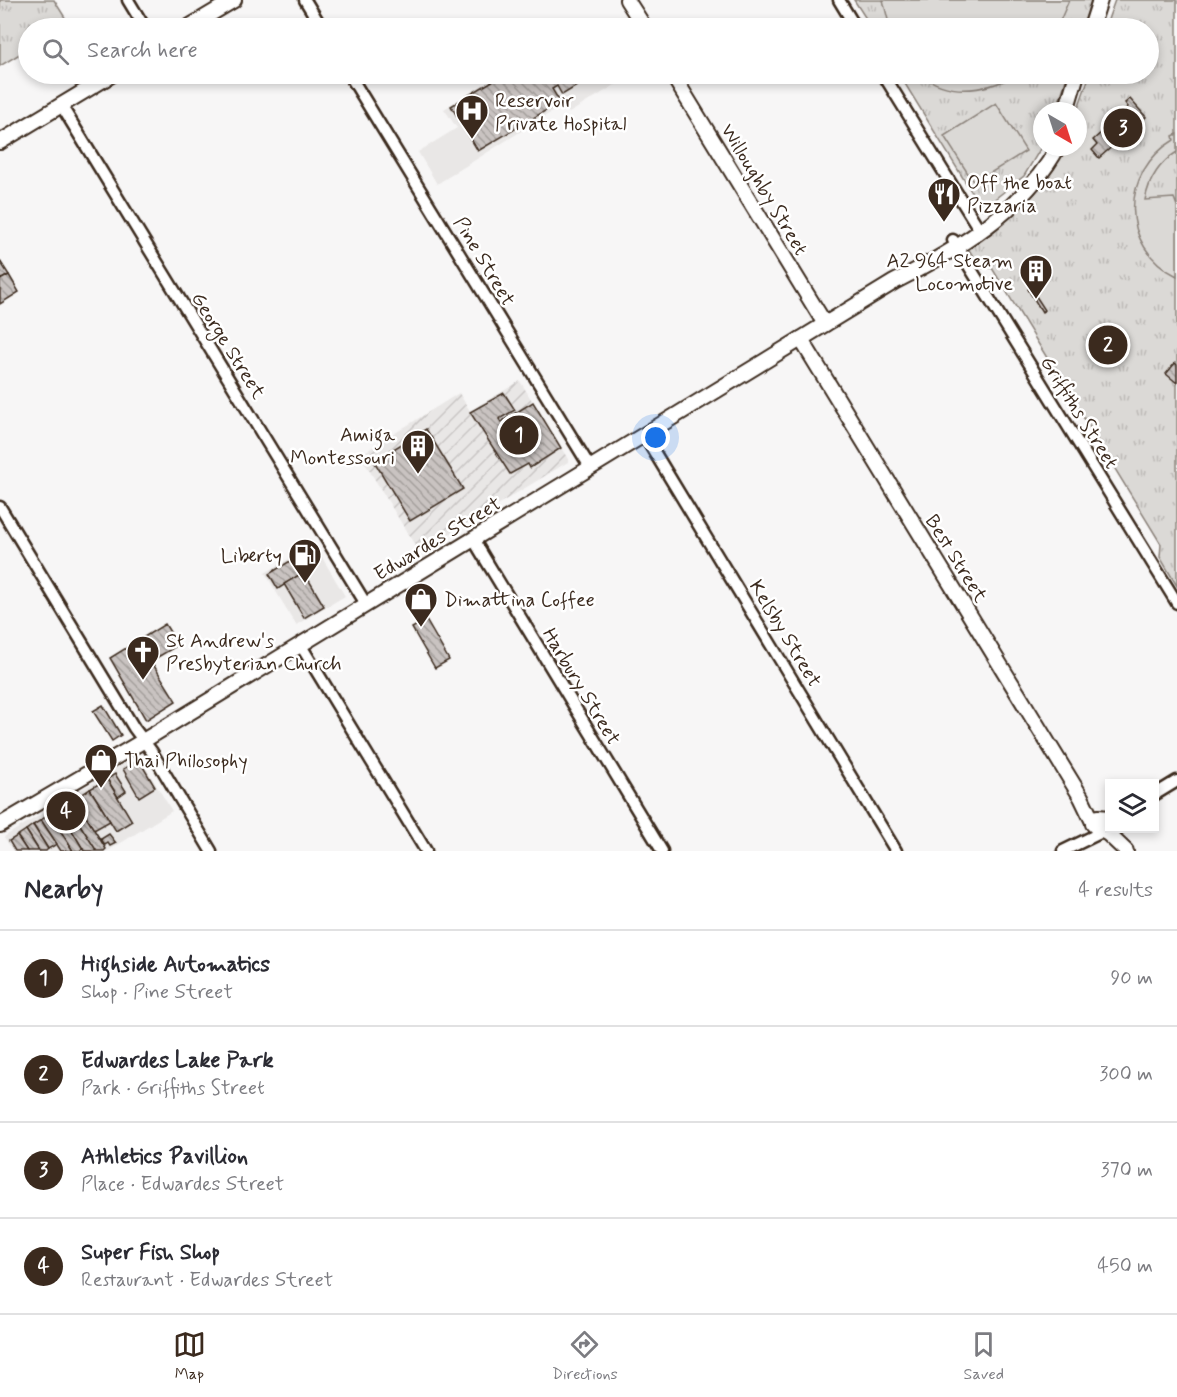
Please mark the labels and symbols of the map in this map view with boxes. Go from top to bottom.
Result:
place label: Reservoir Private Hospital [495,88,627,138]
hospital icon: Reservoir Private Hospital [454,93,490,140]
north arrow [1033,102,1087,156]
pin: 3 [1104,106,1142,150]
street label: Willoughby Street [714,119,814,261]
place label: Off the boat Pizzaria [967,170,1072,220]
restaurant icon: Off the boat Pizzaria [926,176,962,223]
street label: Pine Street [446,212,521,311]
place label: A2 964 Steam Locomotive [886,248,1013,298]
building icon: A2 964 Steam Locomotive [1018,253,1054,300]
street label: George Street [183,287,271,405]
pin: 2 [1088,322,1128,368]
street label: Griffiths Street [1033,351,1124,474]
pin: 1 [500,412,538,458]
place label: Amiga Montessouri [290,422,396,472]
your location [641,423,670,452]
building icon: Amiga Montessouri [400,428,436,475]
street label: Edwardes Street [369,491,506,588]
street label: Best Street [918,510,994,608]
fuel station icon: Liberty [287,537,323,584]
place label: Liberty [221,543,282,570]
street label: Kelsby Street [742,575,827,692]
shop icon: Dimattina Coffee [403,581,439,628]
place label: Dimattina Coffee [444,587,595,614]
street label: Harbury Street [535,623,626,750]
place label: St Andrew's Presbyterian Church [166,628,342,678]
church icon: St Andrew's Presbyterian Church [125,634,161,681]
shop icon: Thai Philosophy [83,742,119,789]
place label: Thai Philosophy [124,748,248,775]
pin: 4 [46,788,86,834]

